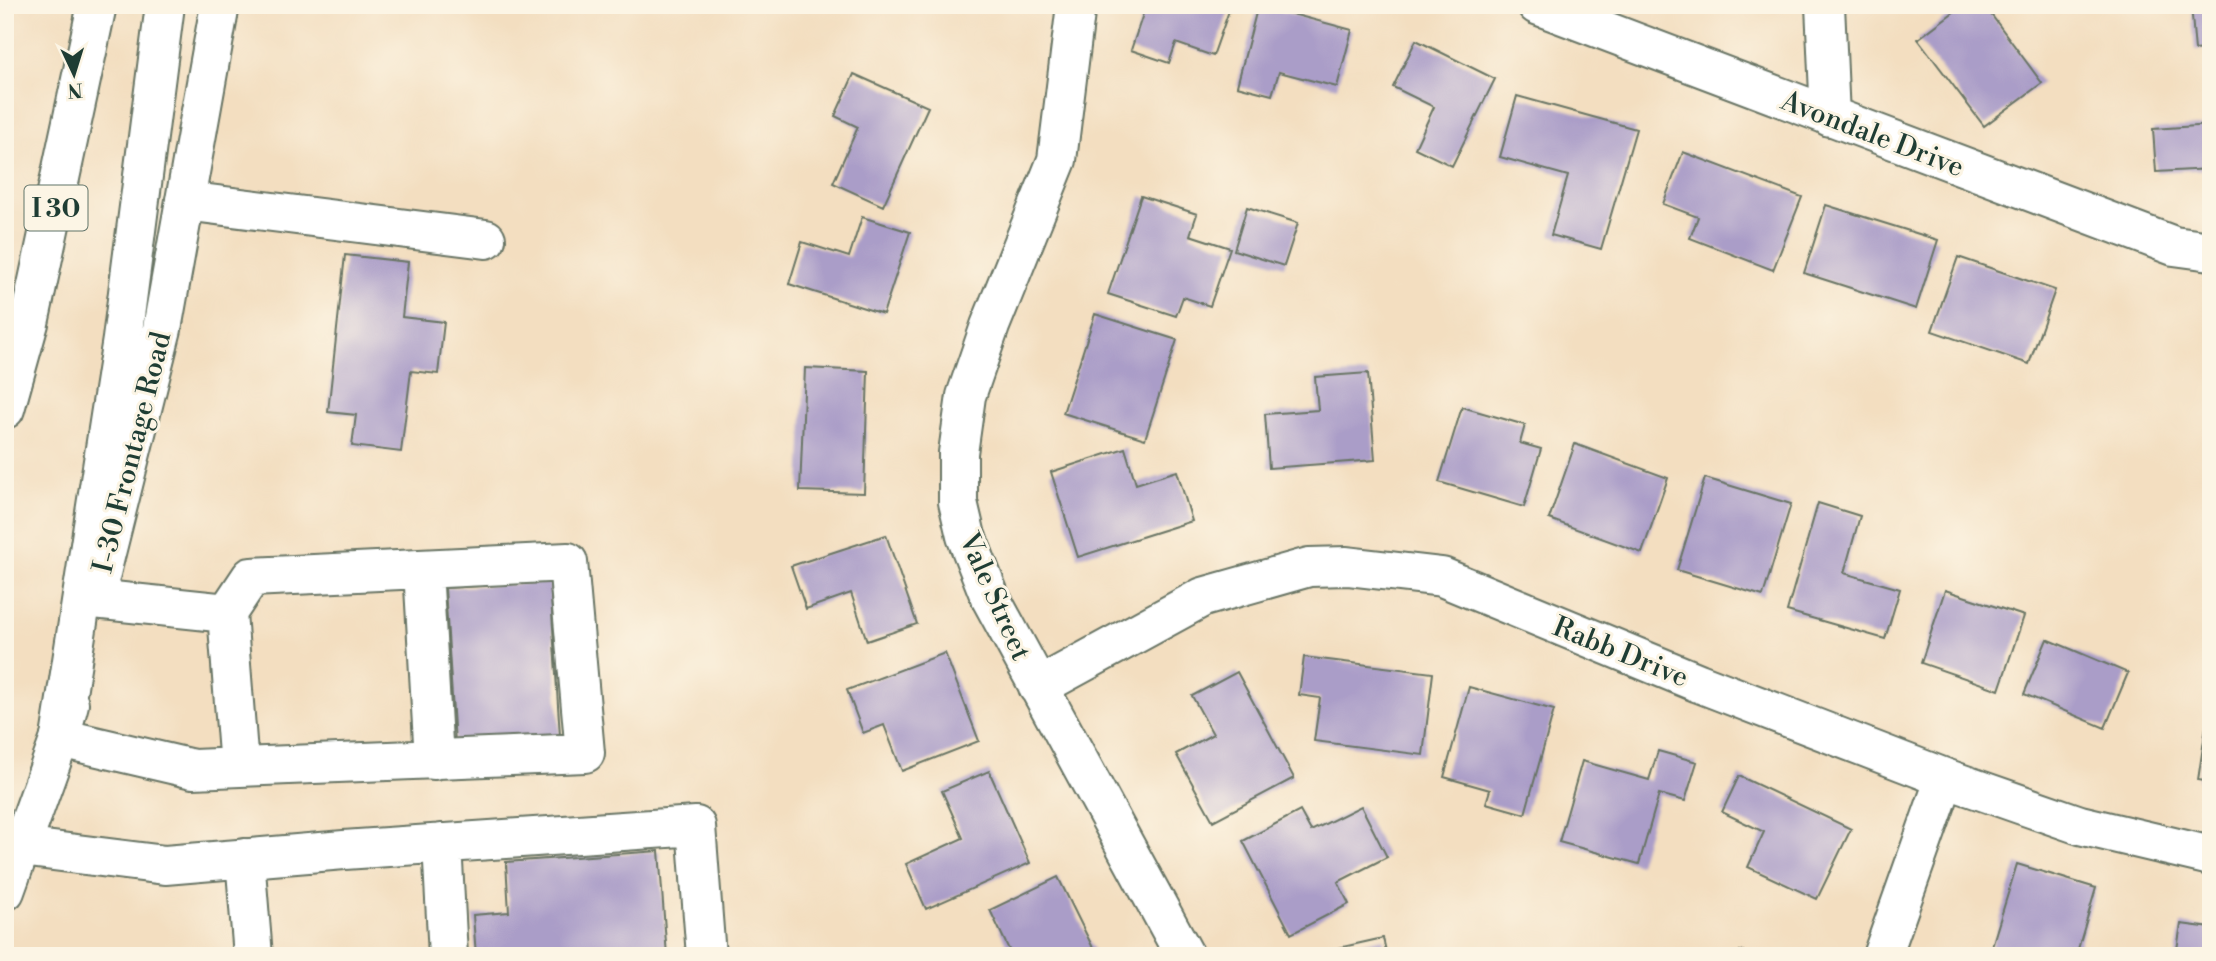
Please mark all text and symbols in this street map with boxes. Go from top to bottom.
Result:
north arrow [38,38,108,108]
text: N [67,77,83,102]
street label: Avondale Drive [1775,83,1969,185]
road number: I 30 [24,186,88,230]
street label: I-30 Frontage Road [86,328,179,577]
street label: Vale Street [951,526,1038,666]
street label: Rabb Drive [1548,609,1693,695]

